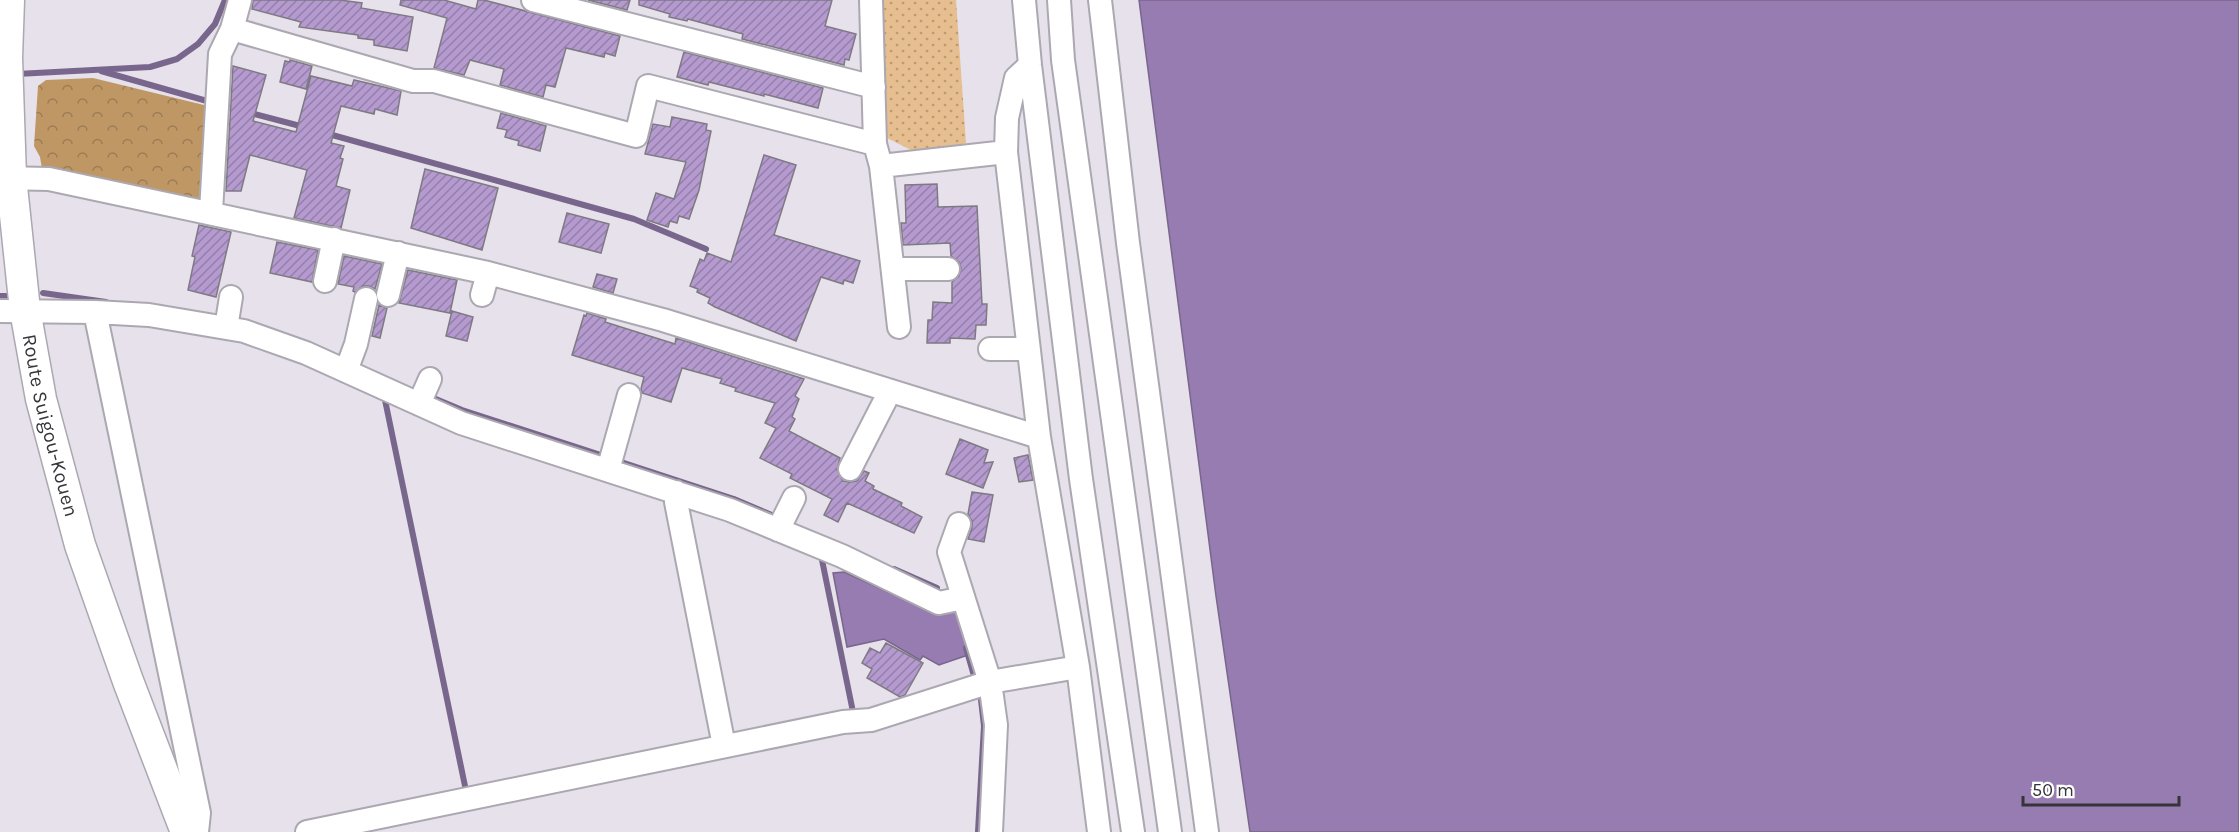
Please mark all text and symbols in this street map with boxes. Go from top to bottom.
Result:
street label: Route Suigou-Kouen [18,332,83,519]
scale bar [2023,769,2179,807]
text: 50 m [2032,779,2074,801]

